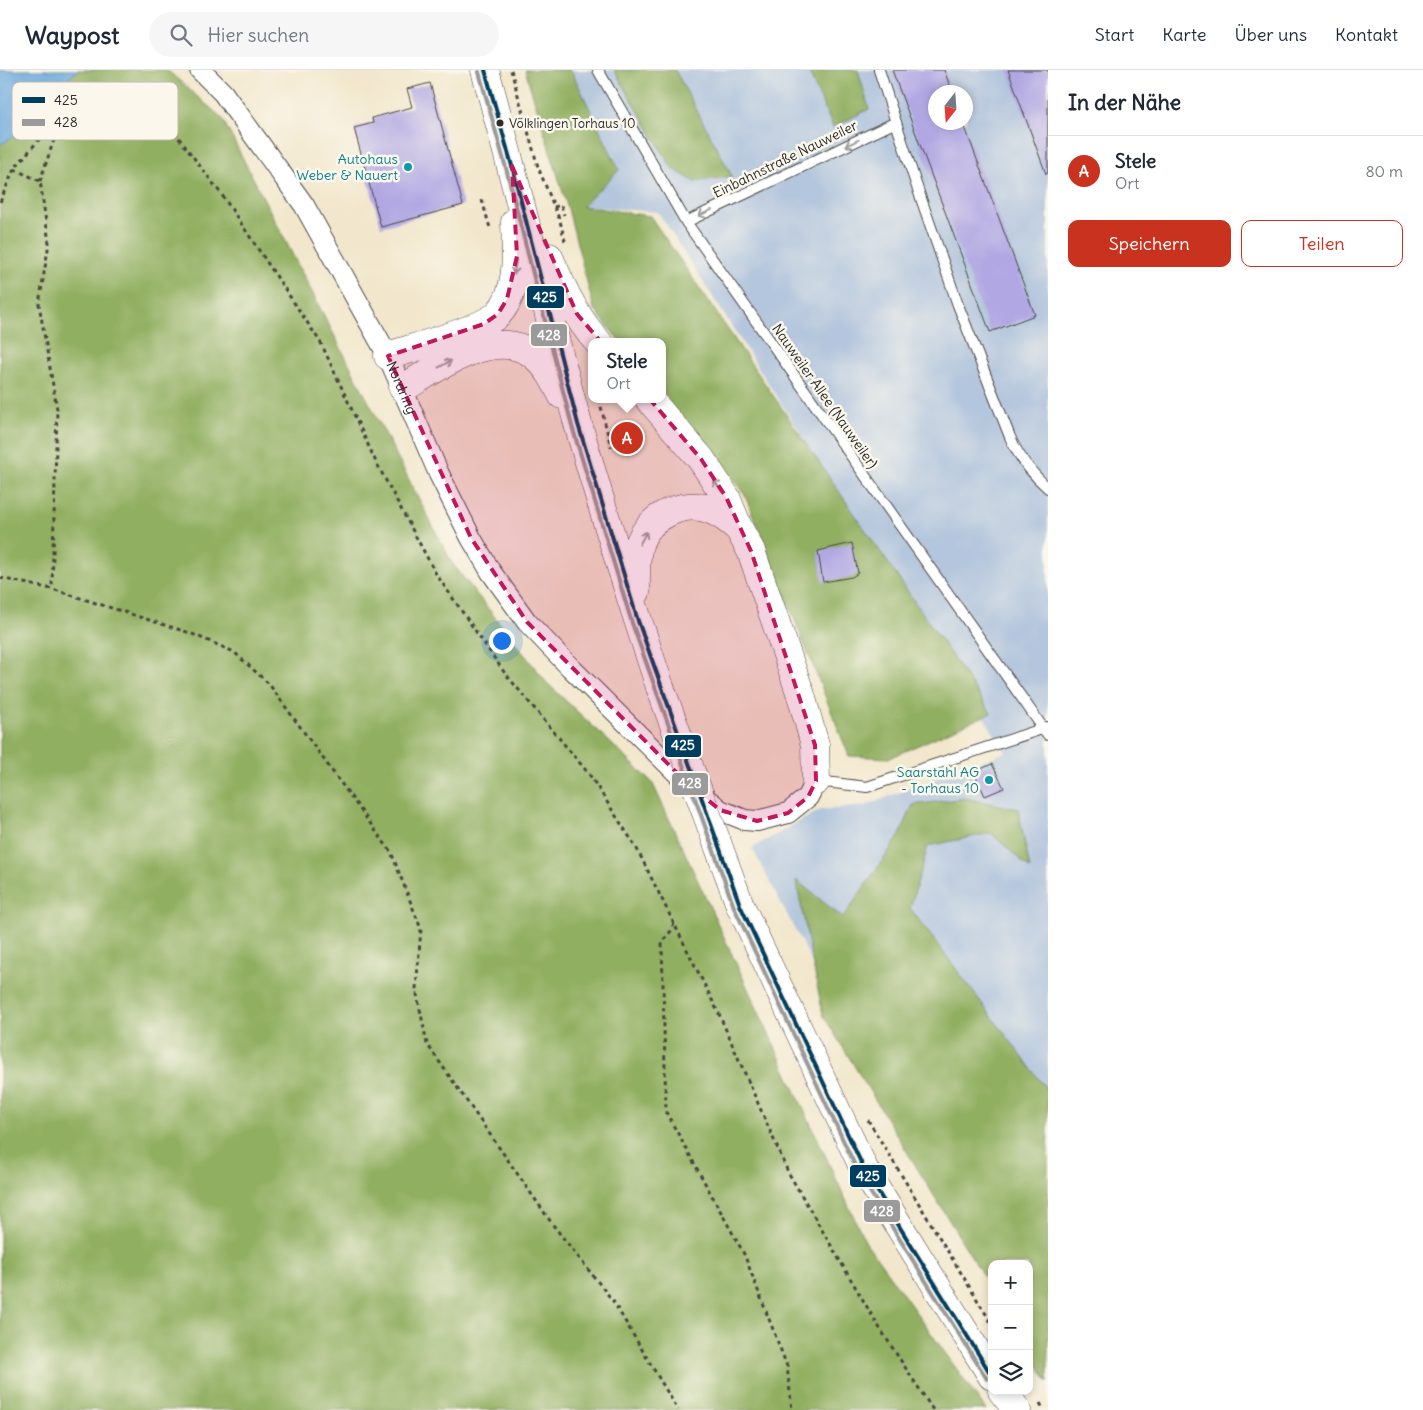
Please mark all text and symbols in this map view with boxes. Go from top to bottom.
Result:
search box [149,12,499,57]
text: Waypost [25,20,119,50]
icon: search [167,21,195,49]
text: Hier suchen [207,23,309,47]
text: Start [1095,23,1134,46]
text: Karte [1162,23,1207,46]
text: Über uns [1235,23,1307,46]
text: Kontakt [1335,23,1398,46]
legend [12,82,178,140]
north arrow [928,85,973,130]
text: In der Nähe [1068,89,1181,116]
text: 425 [54,91,78,109]
text: 428 [54,113,78,131]
place label: Völklingen Torhaus 10 [509,115,635,132]
street label: Einbahnstraße Nauweiler [710,116,860,202]
marker: Völklingen Torhaus 10 [495,118,505,128]
one-way arrow [845,139,860,148]
text: Stele [1115,149,1156,173]
place label: Autohaus Weber & Nauert [296,150,398,184]
marker: Autohaus Weber & Nauert [402,161,414,173]
text: A [1079,161,1089,181]
text: 80 m [1365,161,1403,181]
text: Ort [1115,173,1139,193]
one-way arrow [698,208,713,218]
button: Speichern [1068,220,1231,267]
button: Teilen [1241,220,1403,267]
one-way arrow [510,259,520,275]
line badge: 425 [526,285,565,309]
text: 425 [533,288,557,306]
street label: Nauweiler Allee (Nauweiler) [768,320,882,472]
line badge: 428 [530,323,568,347]
text: 428 [537,326,561,344]
popup [588,338,666,403]
text: Stele [606,349,648,373]
street label: Nordring [382,358,421,417]
one-way arrow [438,358,452,368]
text: Ort [606,373,631,393]
pin: A [611,419,643,457]
one-way arrow [713,479,723,493]
one-way arrow [639,531,648,546]
your location [489,628,515,654]
line badge: 425 [664,734,702,758]
text: 425 [671,736,695,754]
place label: Saarstahl AG - Torhaus 10 [897,763,979,797]
line badge: 428 [671,772,709,796]
text: 428 [678,774,702,792]
marker: Saarstahl AG - Torhaus 10 [983,774,995,786]
line badge: 425 [849,1164,887,1188]
text: 425 [856,1167,880,1185]
line badge: 428 [863,1199,901,1223]
text: 428 [870,1202,894,1220]
map controls [988,1260,1033,1395]
button: + [988,1260,1033,1305]
button: − [988,1305,1033,1350]
button: layers [988,1350,1033,1395]

